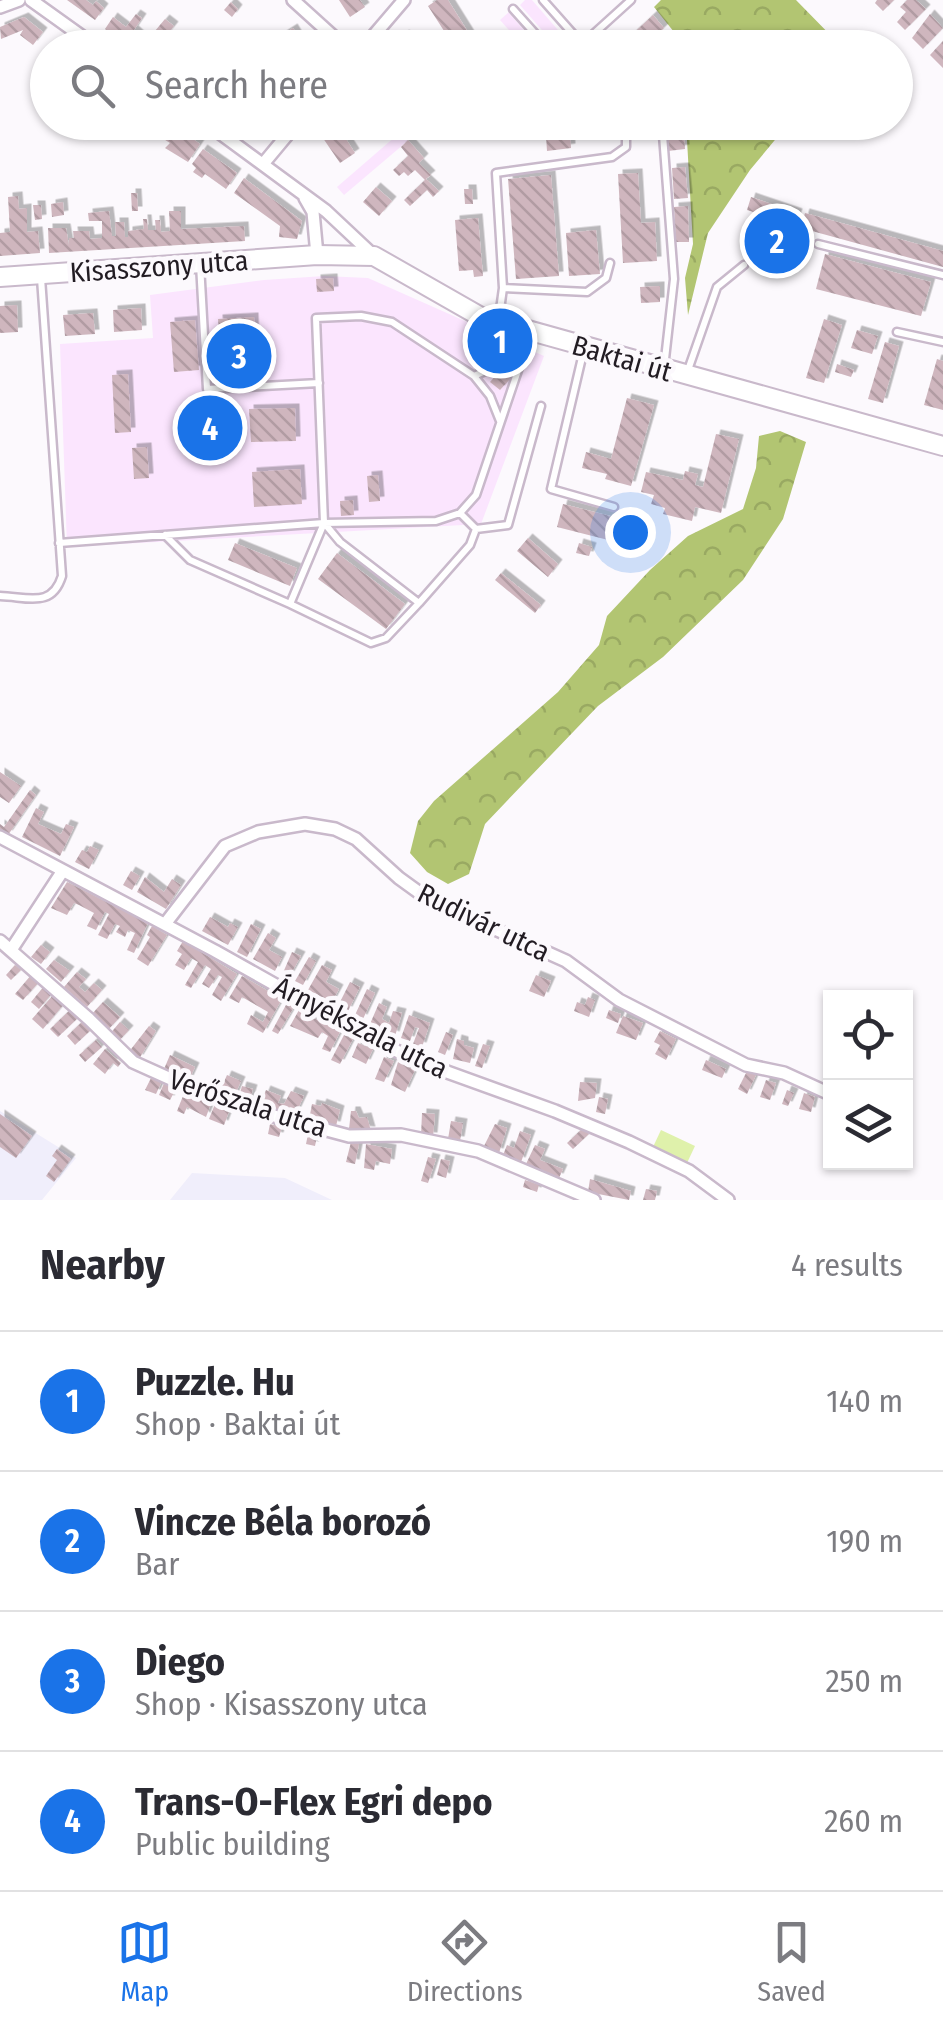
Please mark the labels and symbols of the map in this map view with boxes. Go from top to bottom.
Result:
pin: 2 [744,204,810,278]
street label: Kisasszony utca [69,244,249,289]
pin: 1 [468,304,532,378]
pin: 3 [206,318,272,394]
street label: Baktai út [568,329,676,389]
pin: 4 [178,390,242,466]
your location [605,507,656,558]
street label: Rudivár utca [412,876,555,969]
street label: Árnyékszala utca [268,969,453,1085]
street label: Verőszala utca [165,1063,331,1144]

